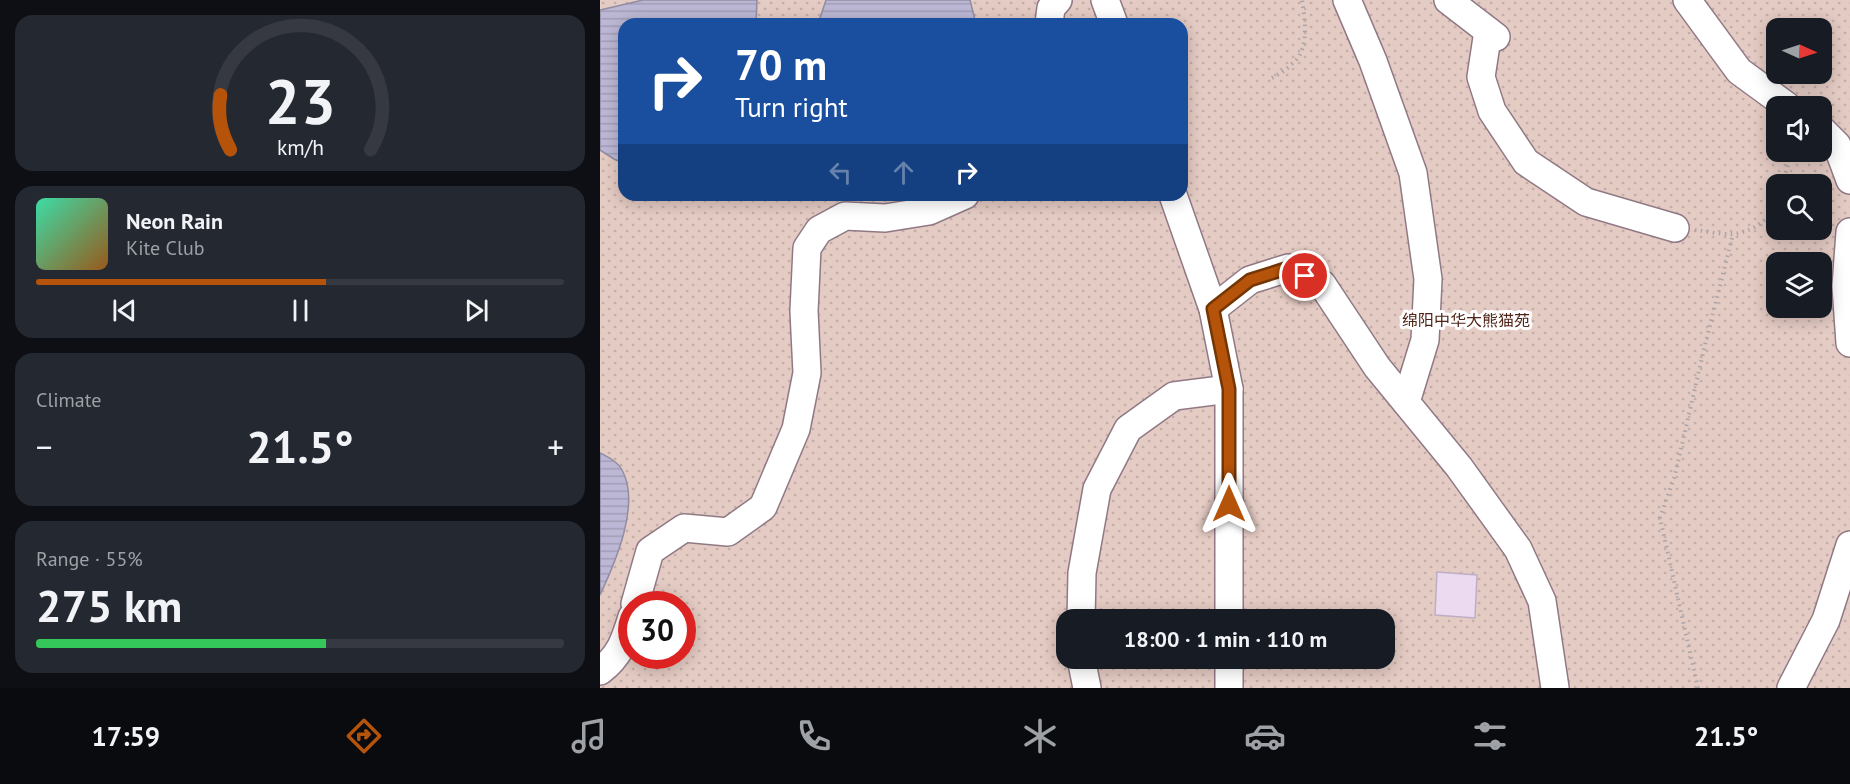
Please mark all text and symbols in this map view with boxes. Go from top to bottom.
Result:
north arrow [1766,18,1832,84]
map controls [1766,18,1832,318]
text: 70 m [735,37,827,92]
icon: right [636,42,714,120]
text: 23 [265,60,335,141]
text: Turn right [735,90,848,124]
button: sound [1766,96,1832,162]
text: km/h [276,133,323,161]
icon: left [824,156,857,189]
icon: ahead [887,156,920,189]
icon: right [950,156,983,189]
button: search [1766,174,1832,240]
text: Neon Rain [126,207,223,235]
text: Kite Club [126,235,204,261]
pin [1279,250,1330,301]
button: layers [1766,252,1832,318]
icon: arrive [1288,259,1321,292]
icon: previous [108,294,141,327]
icon: pause [284,294,317,327]
icon: next [460,294,493,327]
park label: 绵阳中华大熊猫苑 [1402,310,1530,330]
text: Climate [36,387,102,413]
text: 21.5° [246,417,354,475]
text: − [36,425,53,468]
text: + [547,425,564,468]
position arrow [1197,472,1261,536]
text: Range · 55% [36,546,143,572]
text: 275 km [36,576,182,634]
speed limit sign: 30 [618,591,696,669]
text: 18:00 · 1 min · 110 m [1124,625,1327,653]
icon: directions [343,715,385,757]
icon: music [568,715,610,757]
icon: phone [793,715,835,757]
icon: climate [1019,715,1061,757]
icon: car [1244,715,1286,757]
icon: filters [1469,715,1511,757]
text: 17:59 [92,719,160,753]
text: 21.5° [1694,719,1758,753]

